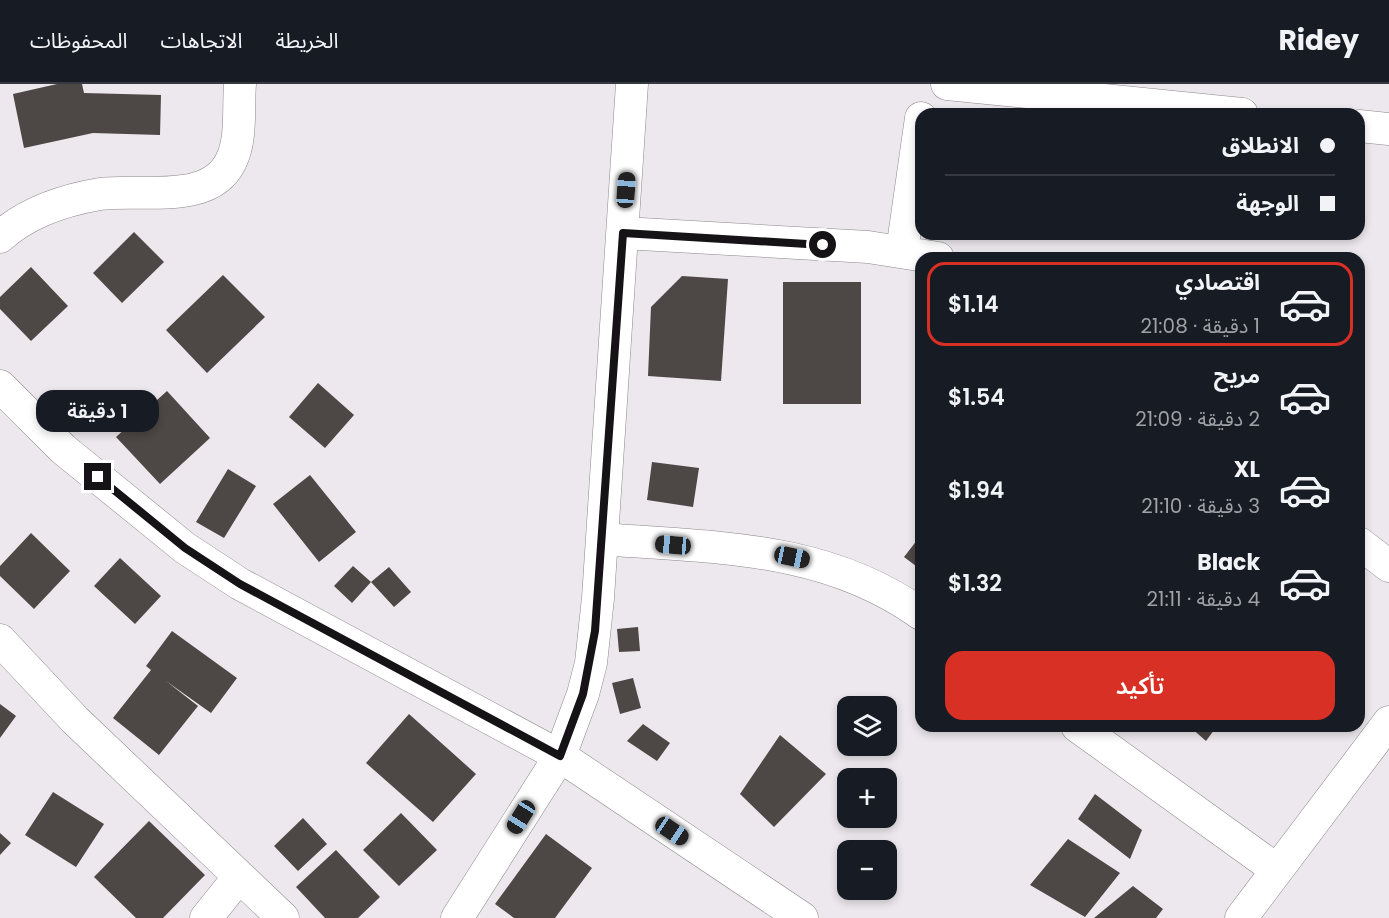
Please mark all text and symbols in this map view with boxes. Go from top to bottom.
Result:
text: Ridey [1279,21,1359,60]
text: المحفوظات [30,26,127,55]
text: الاتجاهات [160,26,242,55]
text: الخريطة [275,26,338,55]
text: الانطلاق [1222,130,1299,161]
car [616,171,636,209]
text: الوجهة [1236,188,1299,219]
route start [809,231,836,258]
text: اقتصادي [1175,267,1260,298]
icon: car [1278,277,1332,331]
text: $1.14 [948,289,999,320]
text: 1 دقيقة · 21:08 [1140,312,1260,340]
text: مريح [1214,360,1260,391]
icon: car [1278,370,1332,424]
text: $1.54 [948,382,1005,413]
callout: 1 دقيقة [36,390,160,432]
text: 1 دقيقة [67,397,128,425]
text: 2 دقيقة · 21:09 [1135,405,1260,433]
text: XL [1234,454,1260,485]
route end [84,463,111,490]
icon: car [1278,463,1332,517]
text: $1.94 [948,475,1004,506]
text: 3 دقيقة · 21:10 [1141,492,1260,520]
car [654,534,692,556]
car [773,544,811,570]
text: Black [1197,547,1260,578]
icon: car [1278,556,1332,610]
text: $1.32 [948,568,1002,599]
text: 4 دقيقة · 21:11 [1147,585,1260,613]
button: تأكيد [945,651,1335,720]
map controls [837,696,897,900]
button: layers [837,696,897,756]
button: + [837,768,897,828]
car [504,797,538,837]
car [652,813,692,849]
button: − [837,840,897,900]

